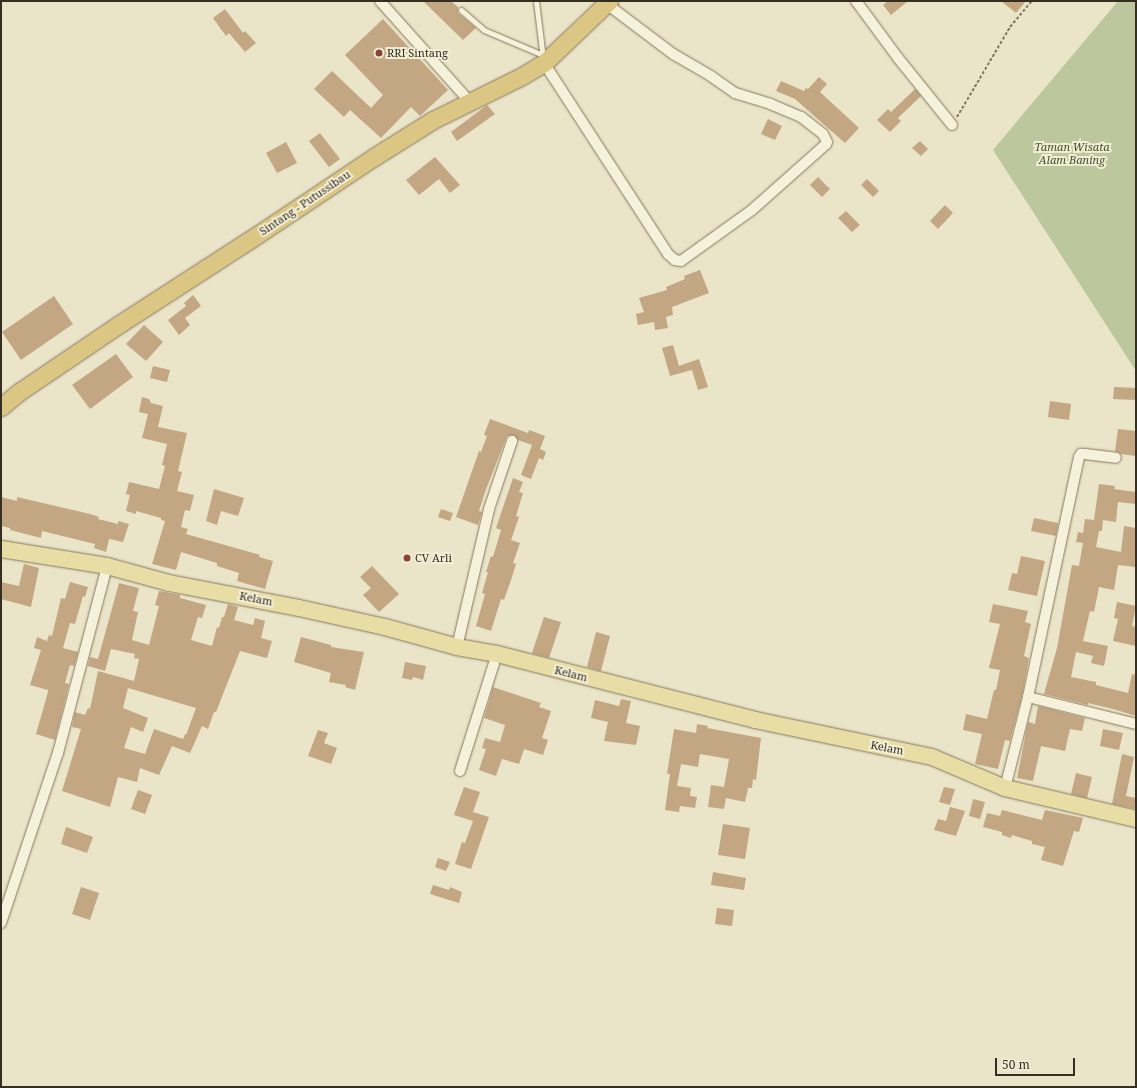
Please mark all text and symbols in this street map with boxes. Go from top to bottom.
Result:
place label: RRI Sintang [387,46,448,60]
marker: RRI Sintang [374,48,384,58]
park label: Taman Wisata Alam Baning [1034,141,1110,167]
street label: Sintang - Putussibau [257,168,353,238]
place label: CV Arli [415,551,452,565]
marker: CV Arli [402,553,412,563]
street label: Kelam [238,589,274,609]
street label: Kelam [553,664,589,684]
street label: Kelam [869,738,905,758]
scale bar [997,1050,1077,1076]
text: 50 m [1002,1056,1030,1073]

